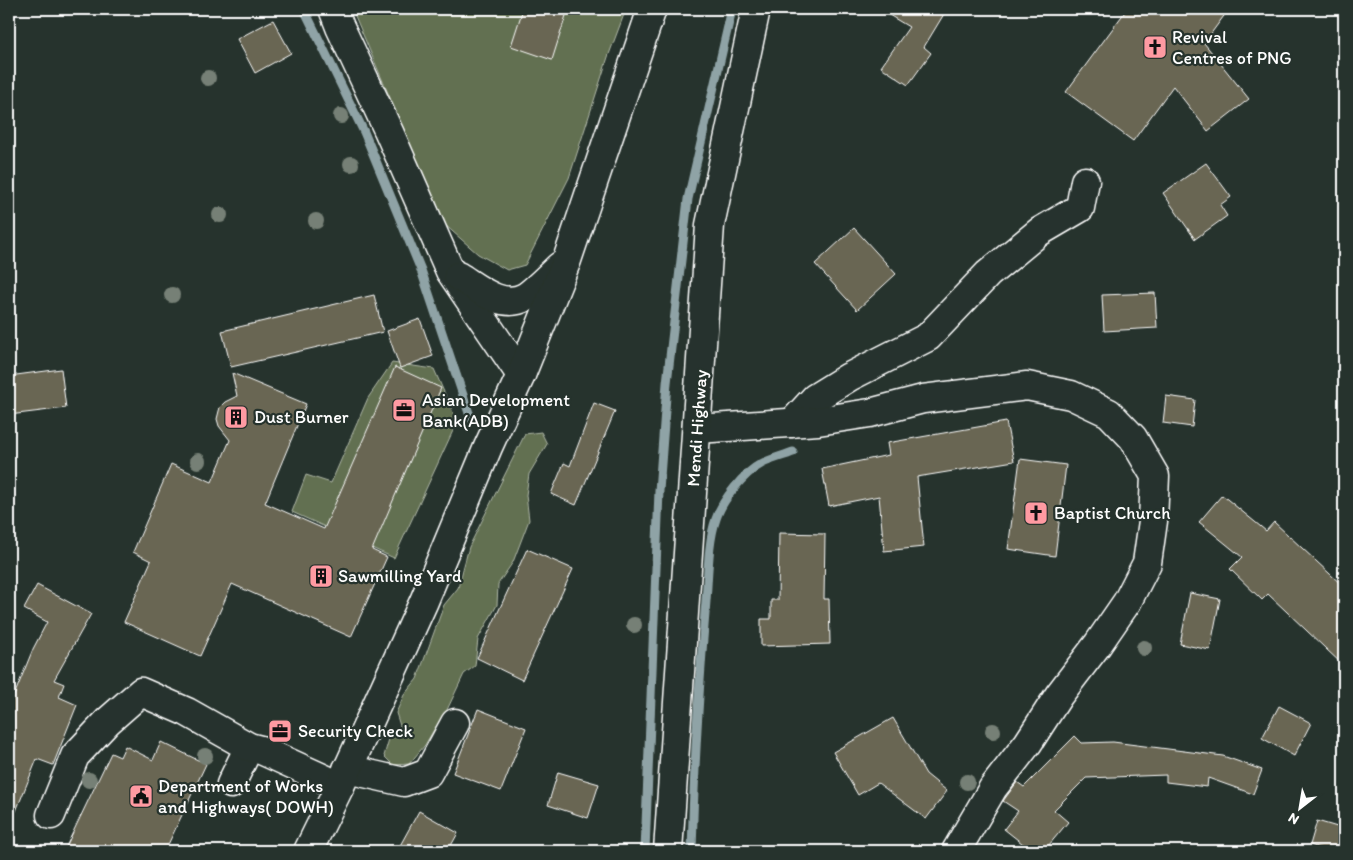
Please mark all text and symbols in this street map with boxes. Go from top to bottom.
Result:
place label: Revival Centres of PNG [1172,26,1292,69]
church icon: Revival Centres of PNG [1142,34,1168,60]
street label: Mendi Highway [682,368,712,487]
place label: Asian Development Bank(ADB) [422,389,570,432]
office icon: Asian Development Bank(ADB) [391,397,417,423]
building icon: Dust Burner [223,404,249,430]
place label: Dust Burner [254,406,349,428]
church icon: Baptist Church [1023,500,1049,526]
place label: Baptist Church [1054,502,1170,524]
building icon: Sawmilling Yard [308,563,334,589]
place label: Sawmilling Yard [338,565,462,587]
office icon: Security Check [267,718,293,744]
place label: Security Check [298,720,413,742]
place label: Department of Works and Highways( DOWH) [158,775,334,818]
north arrow [1276,782,1326,832]
public building icon: Department of Works and Highways( DOWH) [128,783,154,809]
text: N [1285,809,1302,828]

